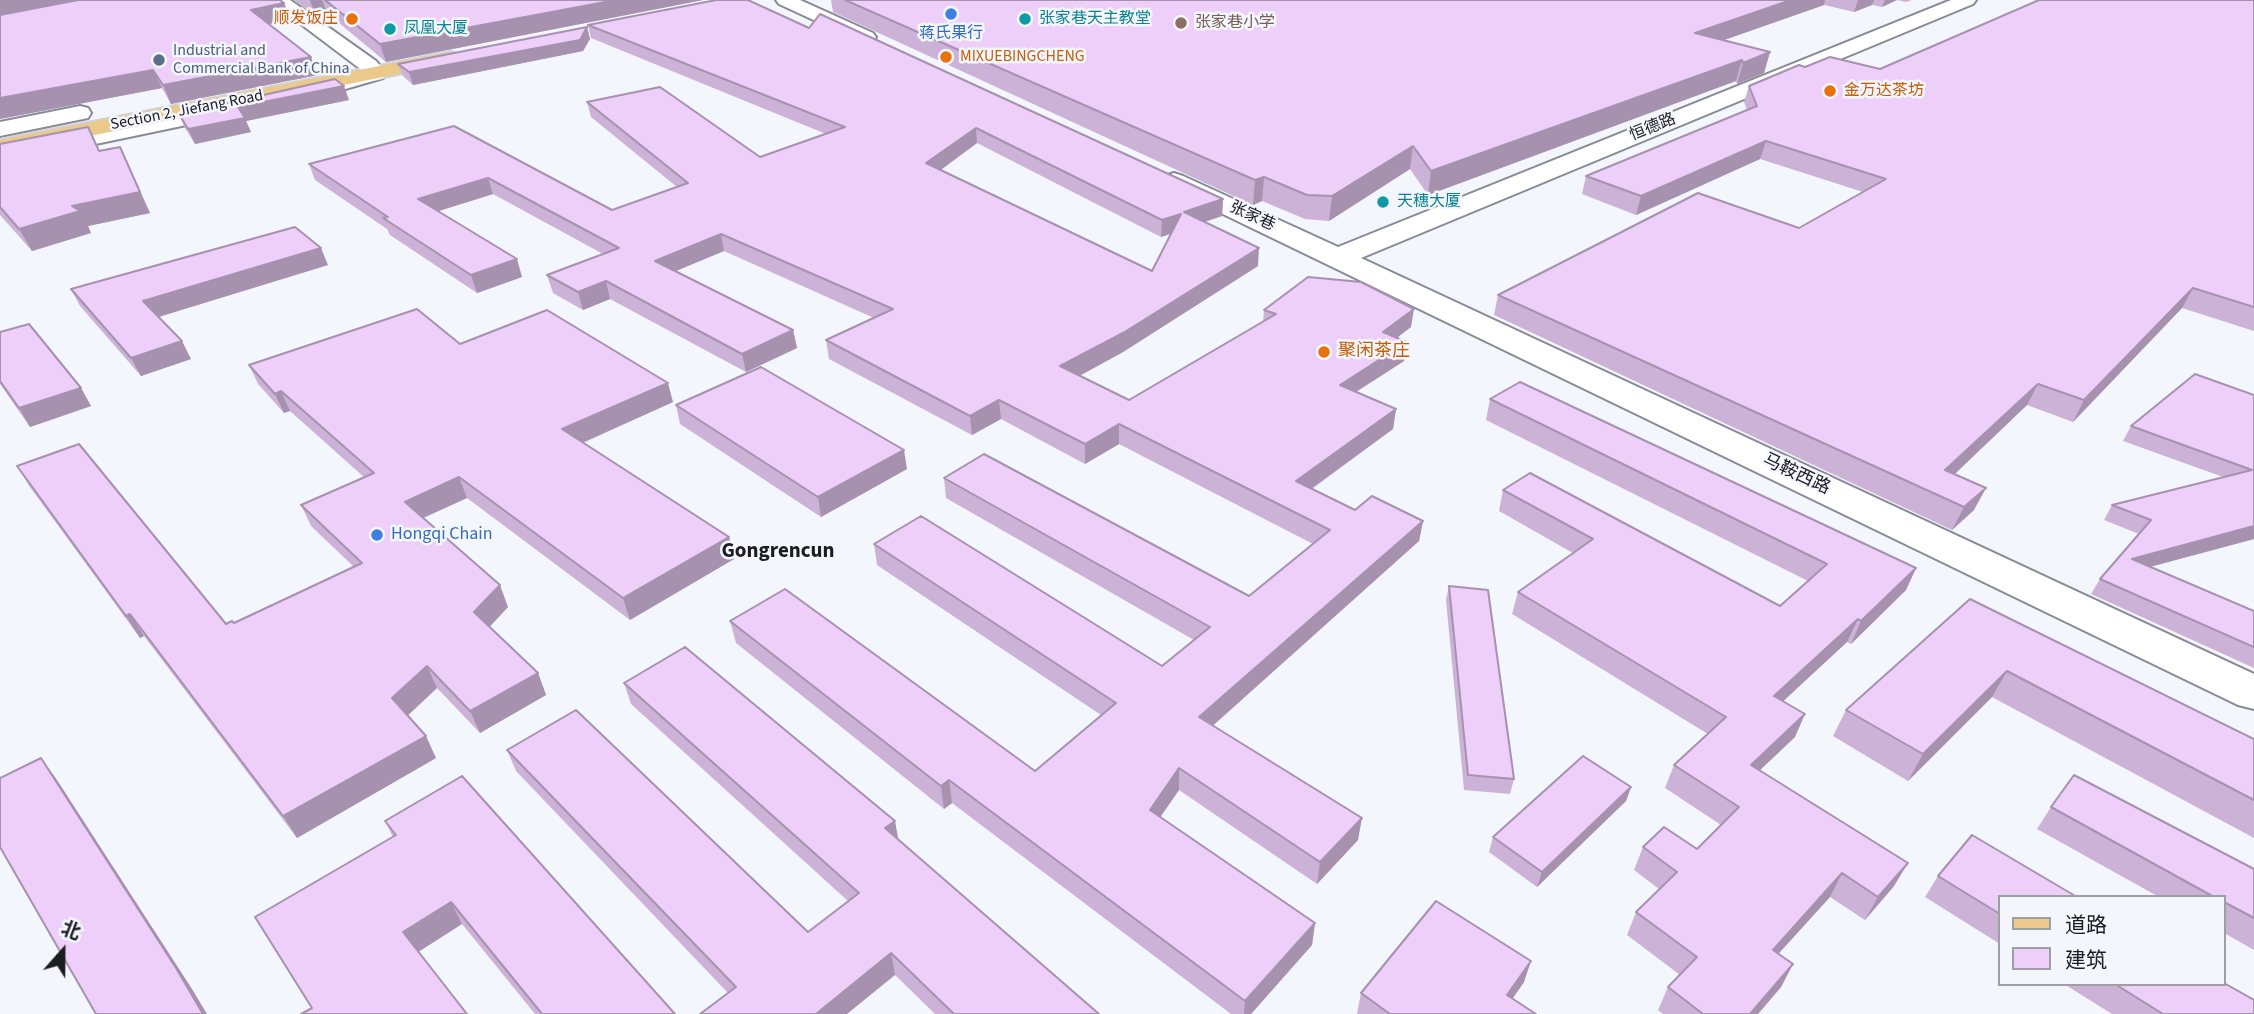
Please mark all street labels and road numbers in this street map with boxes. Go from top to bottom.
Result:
street label: Section 2, Jiefang Road [109,87,265,135]
street label: 恒德路 [1627,110,1679,146]
street label: 张家巷 [1226,198,1278,236]
street label: 马鞍西路 [1759,450,1833,500]

